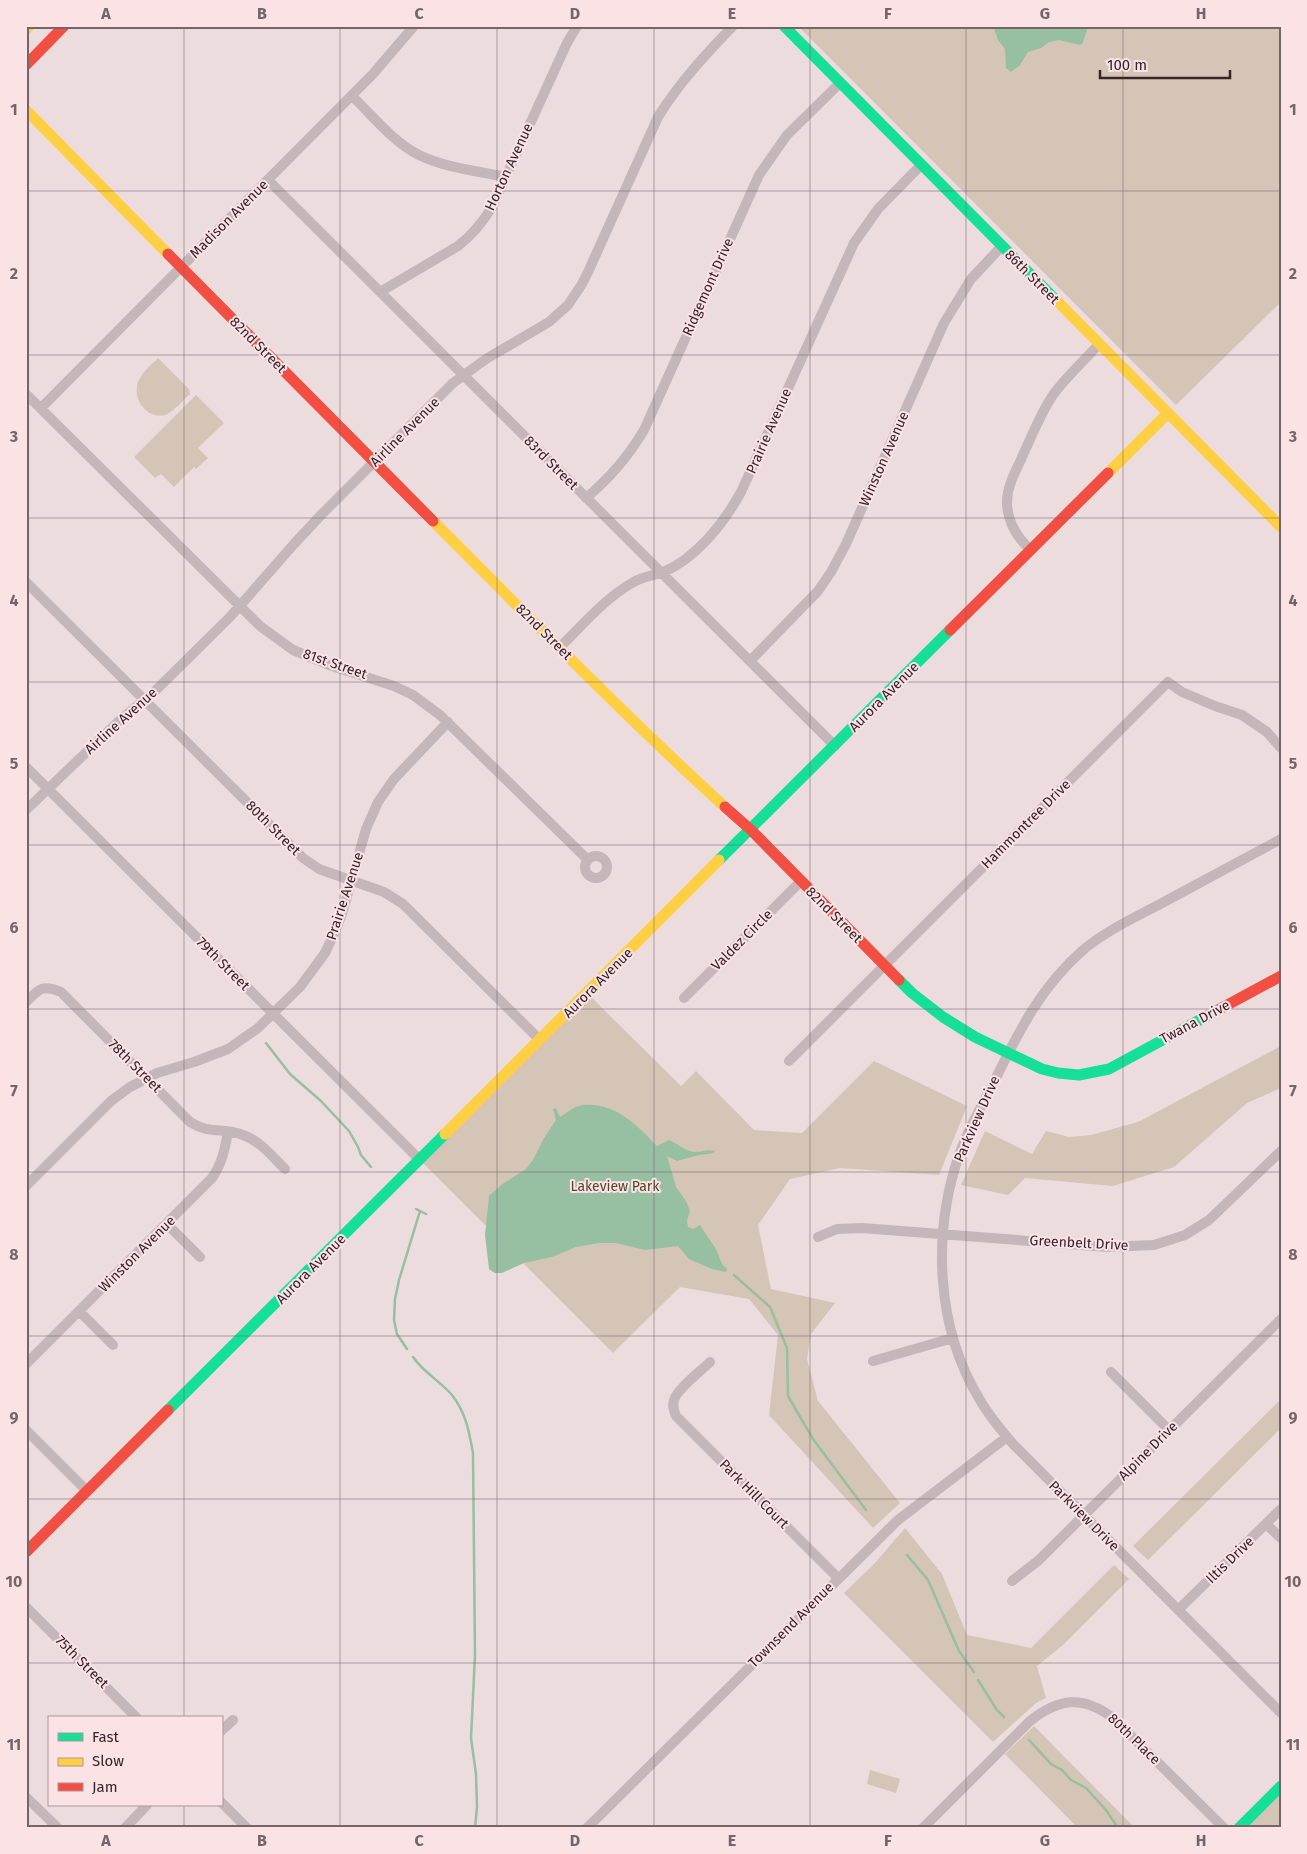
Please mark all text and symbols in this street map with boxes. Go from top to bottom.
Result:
text: A [100,4,111,23]
text: B [257,4,267,23]
text: C [414,4,424,23]
text: D [570,4,580,23]
text: E [728,4,736,23]
text: F [884,4,892,23]
text: G [1040,4,1050,23]
text: H [1196,4,1206,23]
scale bar [1100,48,1230,80]
text: 100 m [1107,56,1147,74]
text: 1 [10,100,18,119]
text: 1 [1289,100,1297,119]
street label: Horton Avenue [481,121,537,213]
street label: Madison Avenue [186,176,272,262]
street label: Ridgemont Drive [679,235,737,339]
street label: 86th Street [1001,246,1063,308]
text: 2 [10,264,18,283]
text: 2 [1289,264,1297,283]
street label: 82nd Street [226,313,290,377]
street label: Prairie Avenue [743,386,795,476]
street label: Airline Avenue [367,394,443,470]
street label: Winston Avenue [856,409,912,509]
text: 3 [9,427,18,446]
text: 3 [1288,427,1297,446]
street label: 83rd Street [520,432,582,494]
text: 4 [9,591,19,610]
text: 4 [1288,591,1298,610]
street label: 82nd Street [512,600,576,664]
street label: 81st Street [301,645,370,683]
street label: Aurora Avenue [845,658,923,736]
street label: Airline Avenue [81,684,161,758]
text: 5 [10,754,19,773]
text: 5 [1289,754,1298,773]
street label: Hammontree Drive [978,776,1074,872]
street label: 80th Street [242,797,305,860]
street label: Prairie Avenue [323,850,367,942]
street label: 82nd Street [802,883,866,947]
street label: Valdez Circle [708,906,776,974]
text: 6 [9,918,19,937]
text: 6 [1288,918,1298,937]
street label: 79th Street [193,934,254,995]
street label: Aurora Avenue [559,944,637,1022]
street label: Twana Drive [1157,996,1233,1048]
street label: 78th Street [105,1036,166,1097]
street label: Parkview Drive [950,1073,1004,1165]
text: 7 [10,1081,18,1100]
text: 7 [1289,1081,1297,1100]
park label: Lakeview Park [571,1178,660,1195]
street label: Winston Avenue [95,1212,179,1296]
street label: Aurora Avenue [272,1230,350,1308]
street label: Greenbelt Drive [1029,1232,1129,1254]
text: 8 [9,1245,19,1264]
text: 8 [1288,1245,1298,1264]
text: 9 [10,1408,19,1427]
text: 9 [1289,1408,1298,1427]
street label: Alpine Drive [1115,1418,1181,1484]
street label: Park Hill Court [716,1456,793,1533]
street label: Parkview Drive [1045,1477,1123,1555]
street label: Iltis Drive [1202,1533,1258,1587]
text: 10 [6,1572,22,1591]
text: 10 [1285,1572,1301,1591]
street label: Townsend Avenue [745,1579,837,1671]
street label: 75th Street [52,1632,113,1693]
street label: 80th Place [1104,1710,1164,1768]
legend [48,1716,222,1806]
text: Fast [92,1728,119,1746]
text: 11 [7,1735,21,1754]
text: 11 [1286,1735,1300,1754]
text: Slow [92,1752,124,1770]
text: Jam [92,1778,118,1796]
text: A [100,1831,111,1850]
text: B [257,1831,267,1850]
text: C [414,1831,424,1850]
text: D [570,1831,580,1850]
text: E [728,1831,736,1850]
text: F [884,1831,892,1850]
text: G [1040,1831,1050,1850]
text: H [1196,1831,1206,1850]

